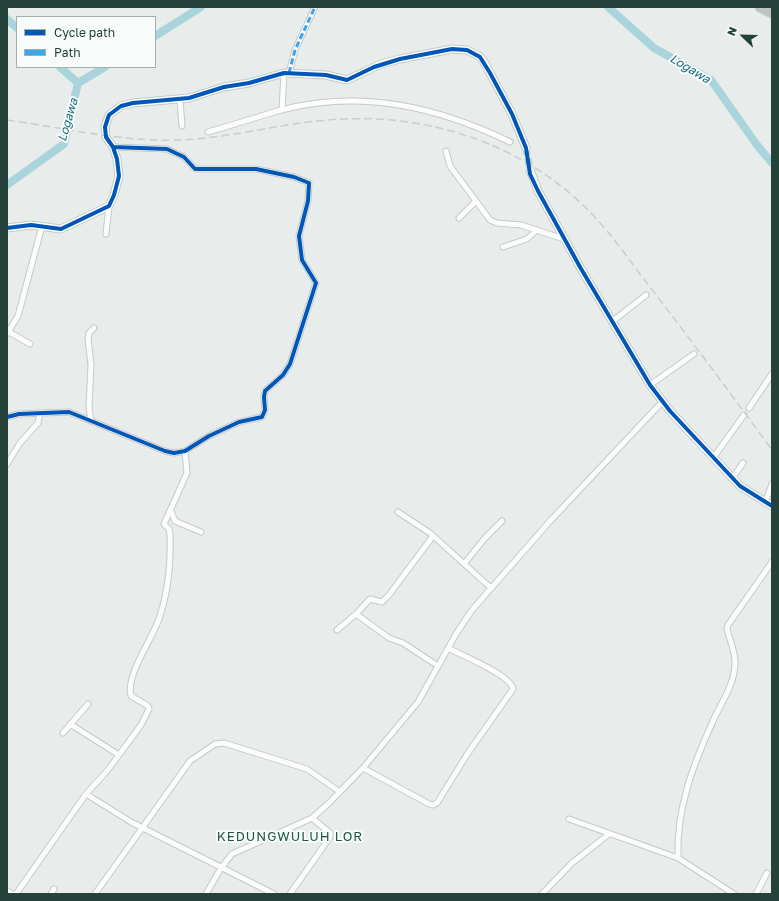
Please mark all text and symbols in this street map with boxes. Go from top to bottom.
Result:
legend [16,16,156,68]
north arrow [723,16,763,56]
text: Cycle path [54,25,115,40]
text: N [724,25,739,38]
text: Path [54,45,81,60]
water label: Logawa [667,51,713,87]
water label: Logawa [55,97,81,143]
district label: KEDUNGWULUH LOR [217,829,363,845]

